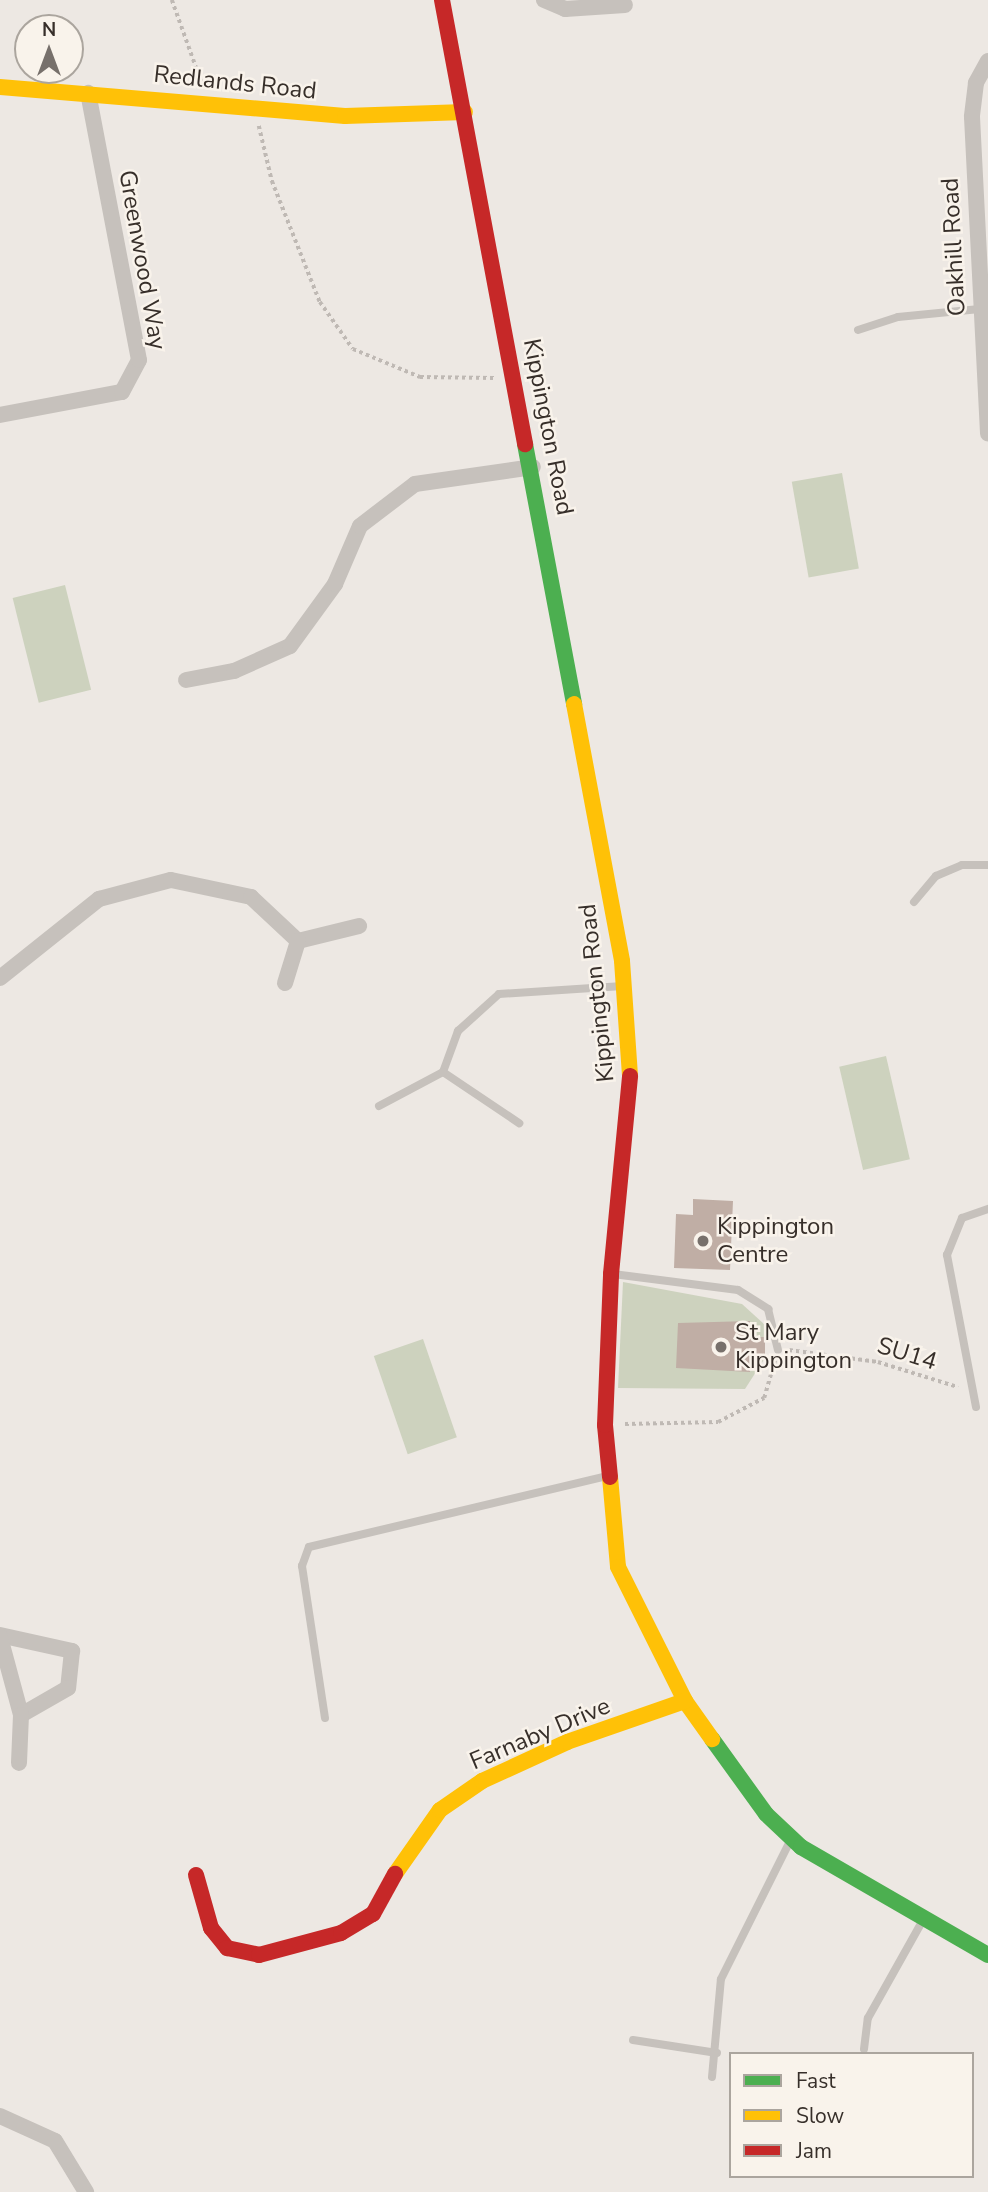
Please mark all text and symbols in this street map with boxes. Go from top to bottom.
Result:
north arrow [14,14,84,84]
text: N [42,17,56,43]
street label: Redlands Road [152,60,318,106]
street label: Greenwood Way [112,168,172,352]
street label: Oakhill Road [936,177,972,317]
street label: Kippington Road [517,336,579,518]
street label: Kippington Road [573,902,621,1084]
place label: Kippington Centre [717,1213,834,1269]
marker: Kippington Centre [695,1233,711,1249]
place label: St Mary Kippington [735,1319,852,1375]
street label: SU14 [874,1331,940,1377]
marker: St Mary Kippington [713,1339,729,1355]
street label: Farnaby Drive [466,1692,614,1776]
legend [729,2052,974,2178]
text: Fast [796,2067,836,2095]
text: Slow [796,2102,844,2130]
text: Jam [796,2137,832,2165]

